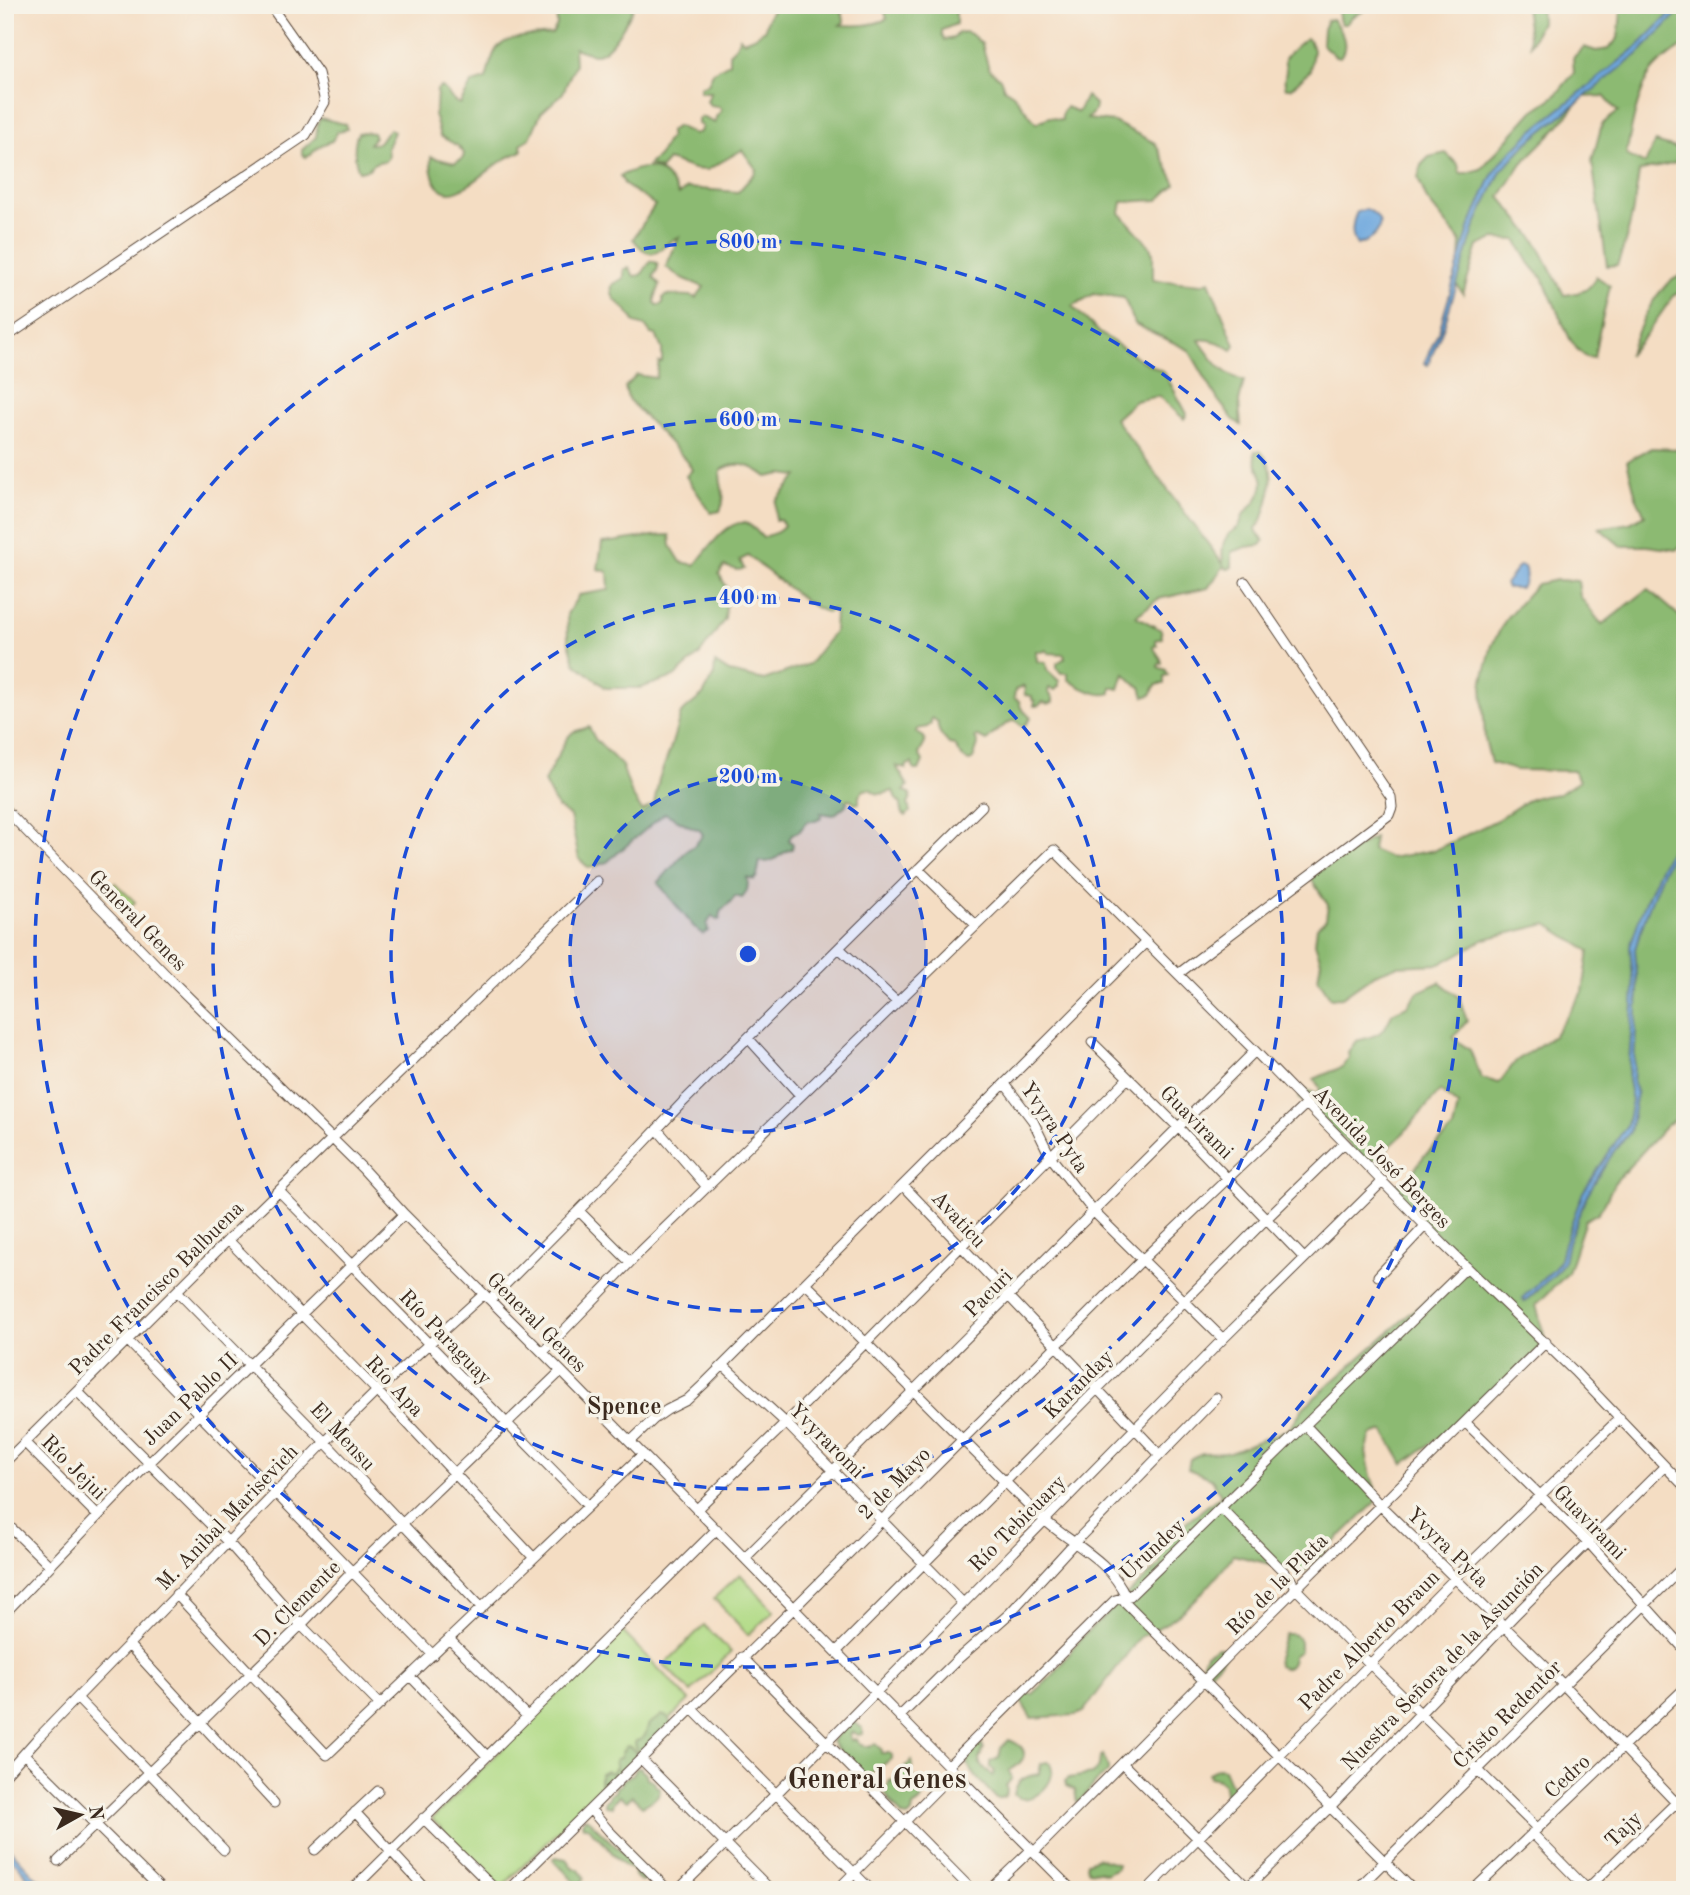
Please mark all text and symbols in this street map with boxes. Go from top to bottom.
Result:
text: 800 m [718,232,778,253]
text: 600 m [718,410,778,431]
text: 400 m [718,588,778,609]
text: 200 m [718,767,778,788]
street label: General Genes [84,867,190,976]
centre of rings [736,942,760,966]
street label: Yvyra Pyta [1016,1078,1092,1177]
street label: Guavirami [1155,1082,1237,1164]
street label: Avenida José Berges [1308,1083,1454,1233]
street label: Avaticu [927,1188,989,1252]
street label: Padre Francisco Balbuena [66,1198,248,1380]
street label: Pacuri [961,1266,1017,1322]
street label: General Genes [482,1269,590,1377]
street label: Río Paraguay [394,1286,495,1390]
street label: Karanday [1040,1346,1118,1424]
street label: Juan Pablo II [139,1350,243,1450]
street label: Río Apa [361,1353,427,1421]
district label: Spence [586,1396,662,1420]
street label: El Mensu [305,1399,379,1475]
street label: Yvyraromi [784,1399,868,1483]
street label: Río Jejui [37,1432,109,1504]
street label: M. Anibal Marisevich [153,1441,303,1595]
street label: 2 de Mayo [855,1444,935,1524]
street label: Río Tebicuary [966,1472,1070,1576]
street label: Guavirami [1549,1482,1629,1564]
street label: Yvyra Pyta [1402,1504,1492,1592]
street label: Urundey [1117,1515,1189,1585]
street label: Río de la Plata [1223,1530,1333,1640]
street label: D. Clemente [251,1557,345,1651]
street label: Nuestra Señora de la Asunción [1338,1559,1548,1775]
street label: Padre Alberto Braun [1296,1567,1444,1715]
street label: Cristo Redentor [1450,1656,1567,1773]
street label: Cedro [1541,1751,1595,1803]
district label: General Genes [787,1767,967,1795]
north arrow [46,1780,116,1850]
text: N [84,1804,105,1822]
street label: Tajy [1602,1808,1646,1852]

